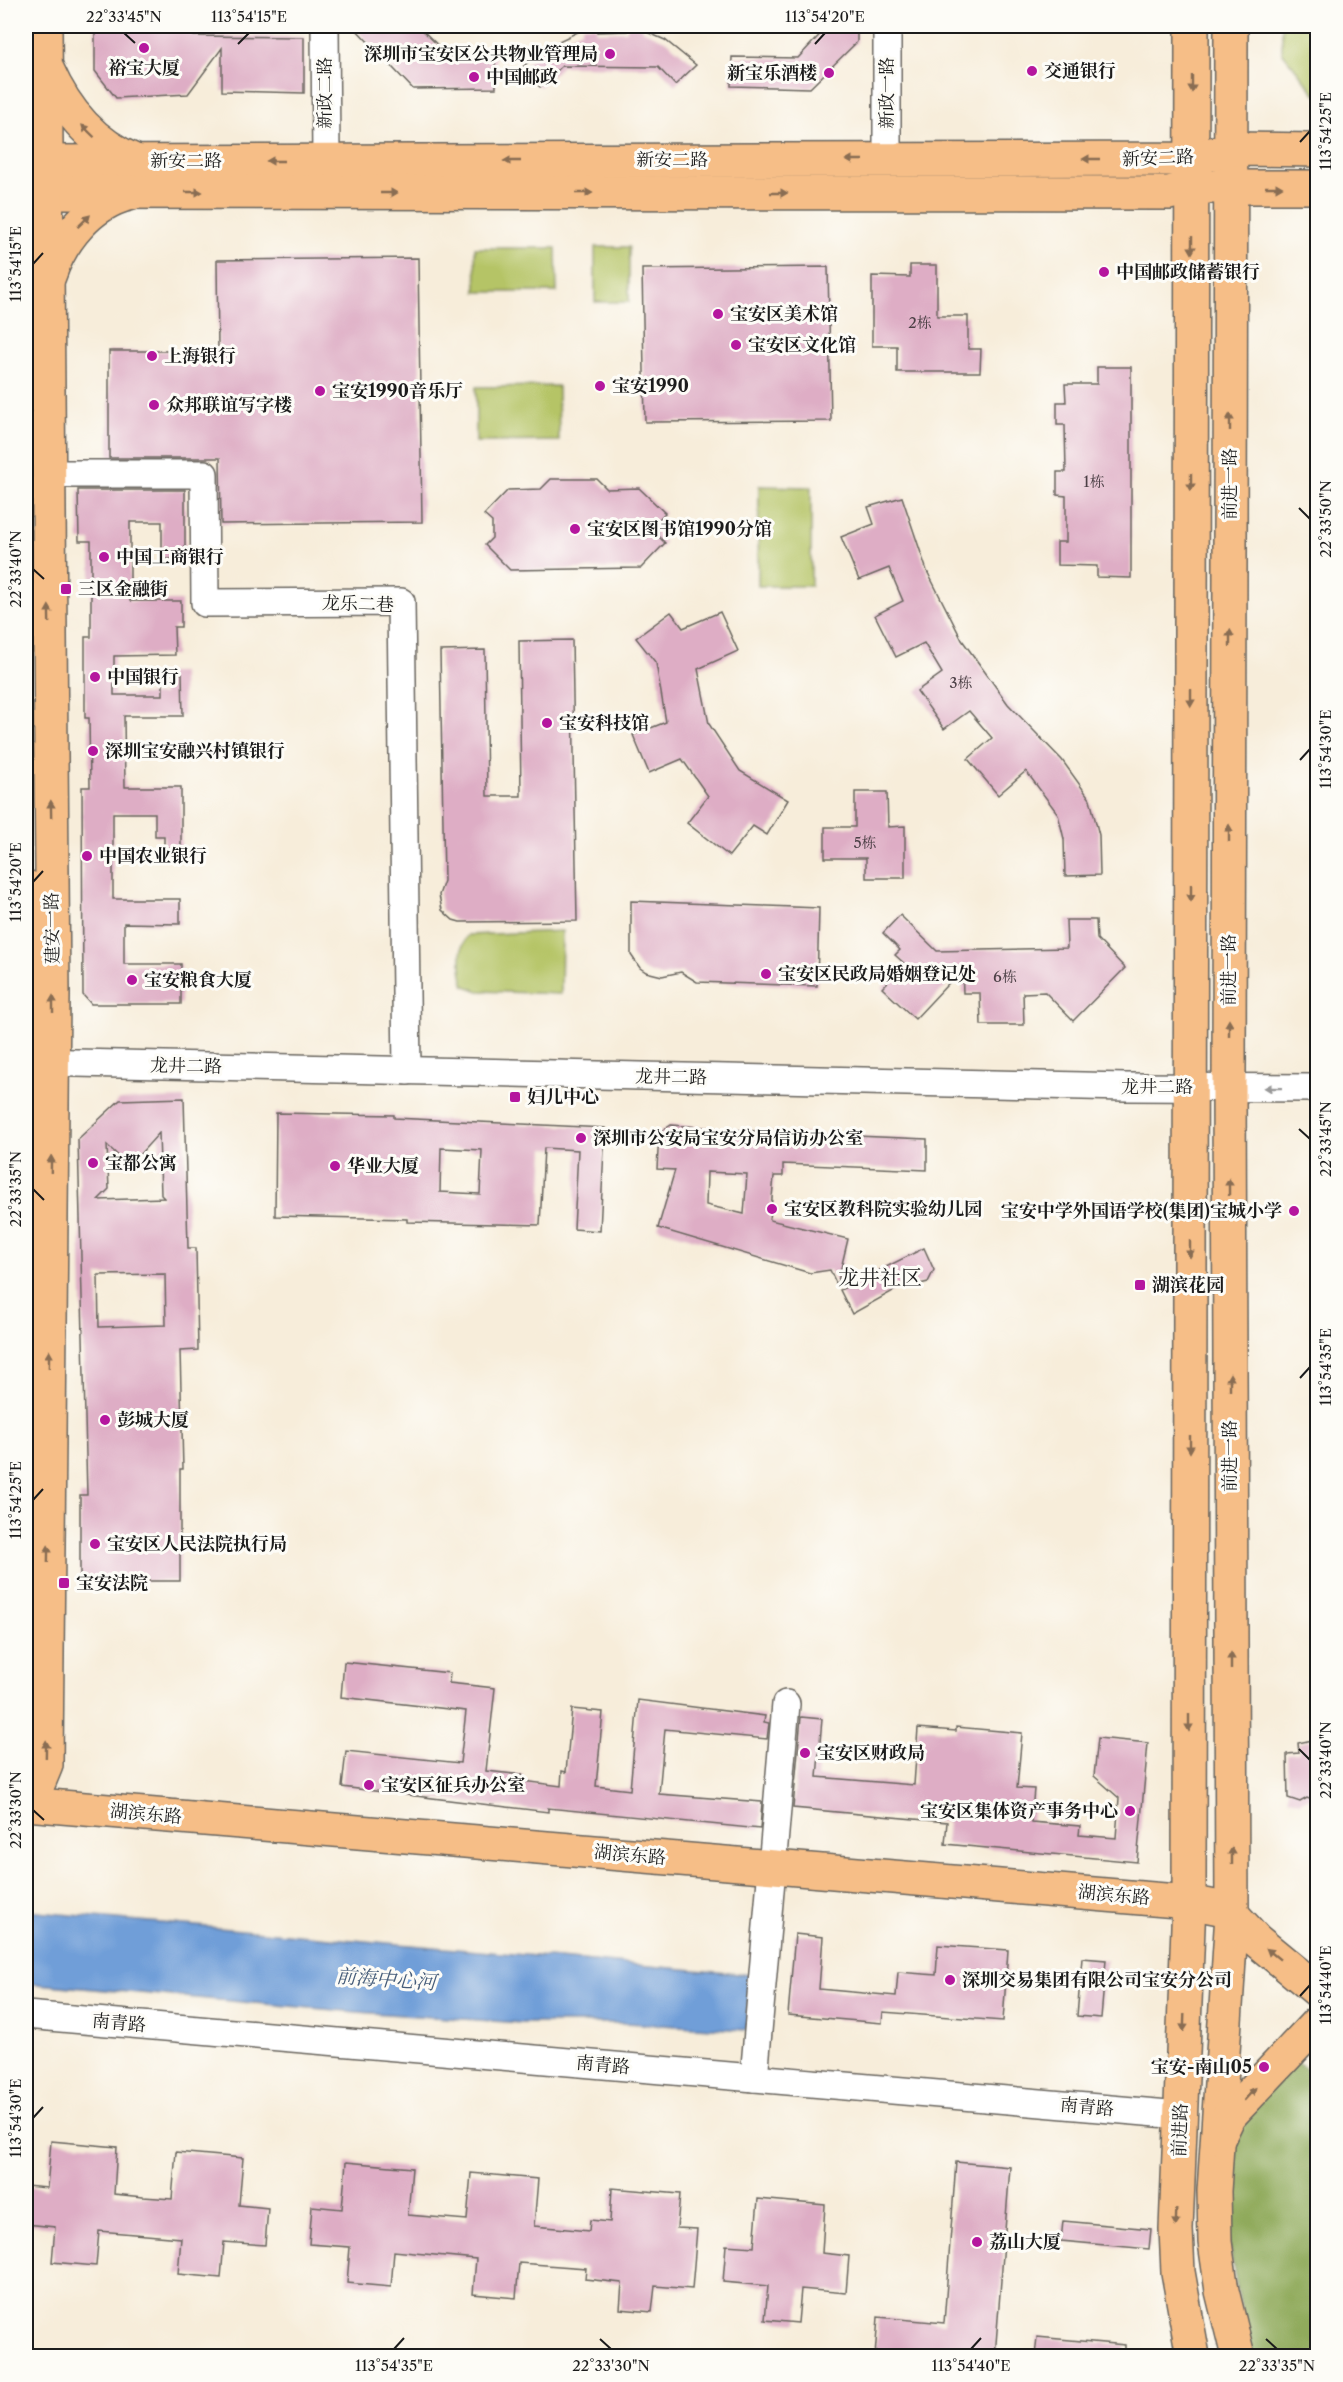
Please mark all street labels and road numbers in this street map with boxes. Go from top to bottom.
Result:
street label: 新政二路 [314,57,336,129]
street label: 新政一路 [876,57,898,129]
street label: 新安二路 [1122,146,1194,170]
street label: 新安二路 [636,149,708,171]
street label: 新安二路 [150,150,222,172]
street label: 前进一路 [1219,448,1241,520]
street label: 龙乐二巷 [322,592,394,616]
street label: 建安一路 [40,892,64,964]
street label: 前进一路 [1218,934,1240,1006]
street label: 龙井二路 [150,1054,222,1078]
street label: 龙井二路 [635,1065,707,1089]
street label: 龙井二路 [1121,1076,1193,1098]
street label: 前进一路 [1219,1420,1241,1492]
street label: 湖滨东路 [109,1800,183,1828]
street label: 湖滨东路 [593,1841,667,1869]
street label: 湖滨东路 [1077,1881,1151,1909]
street label: 南青路 [91,2010,147,2036]
street label: 南青路 [575,2052,631,2078]
street label: 南青路 [1059,2094,1115,2120]
street label: 前进路 [1168,2103,1192,2157]

